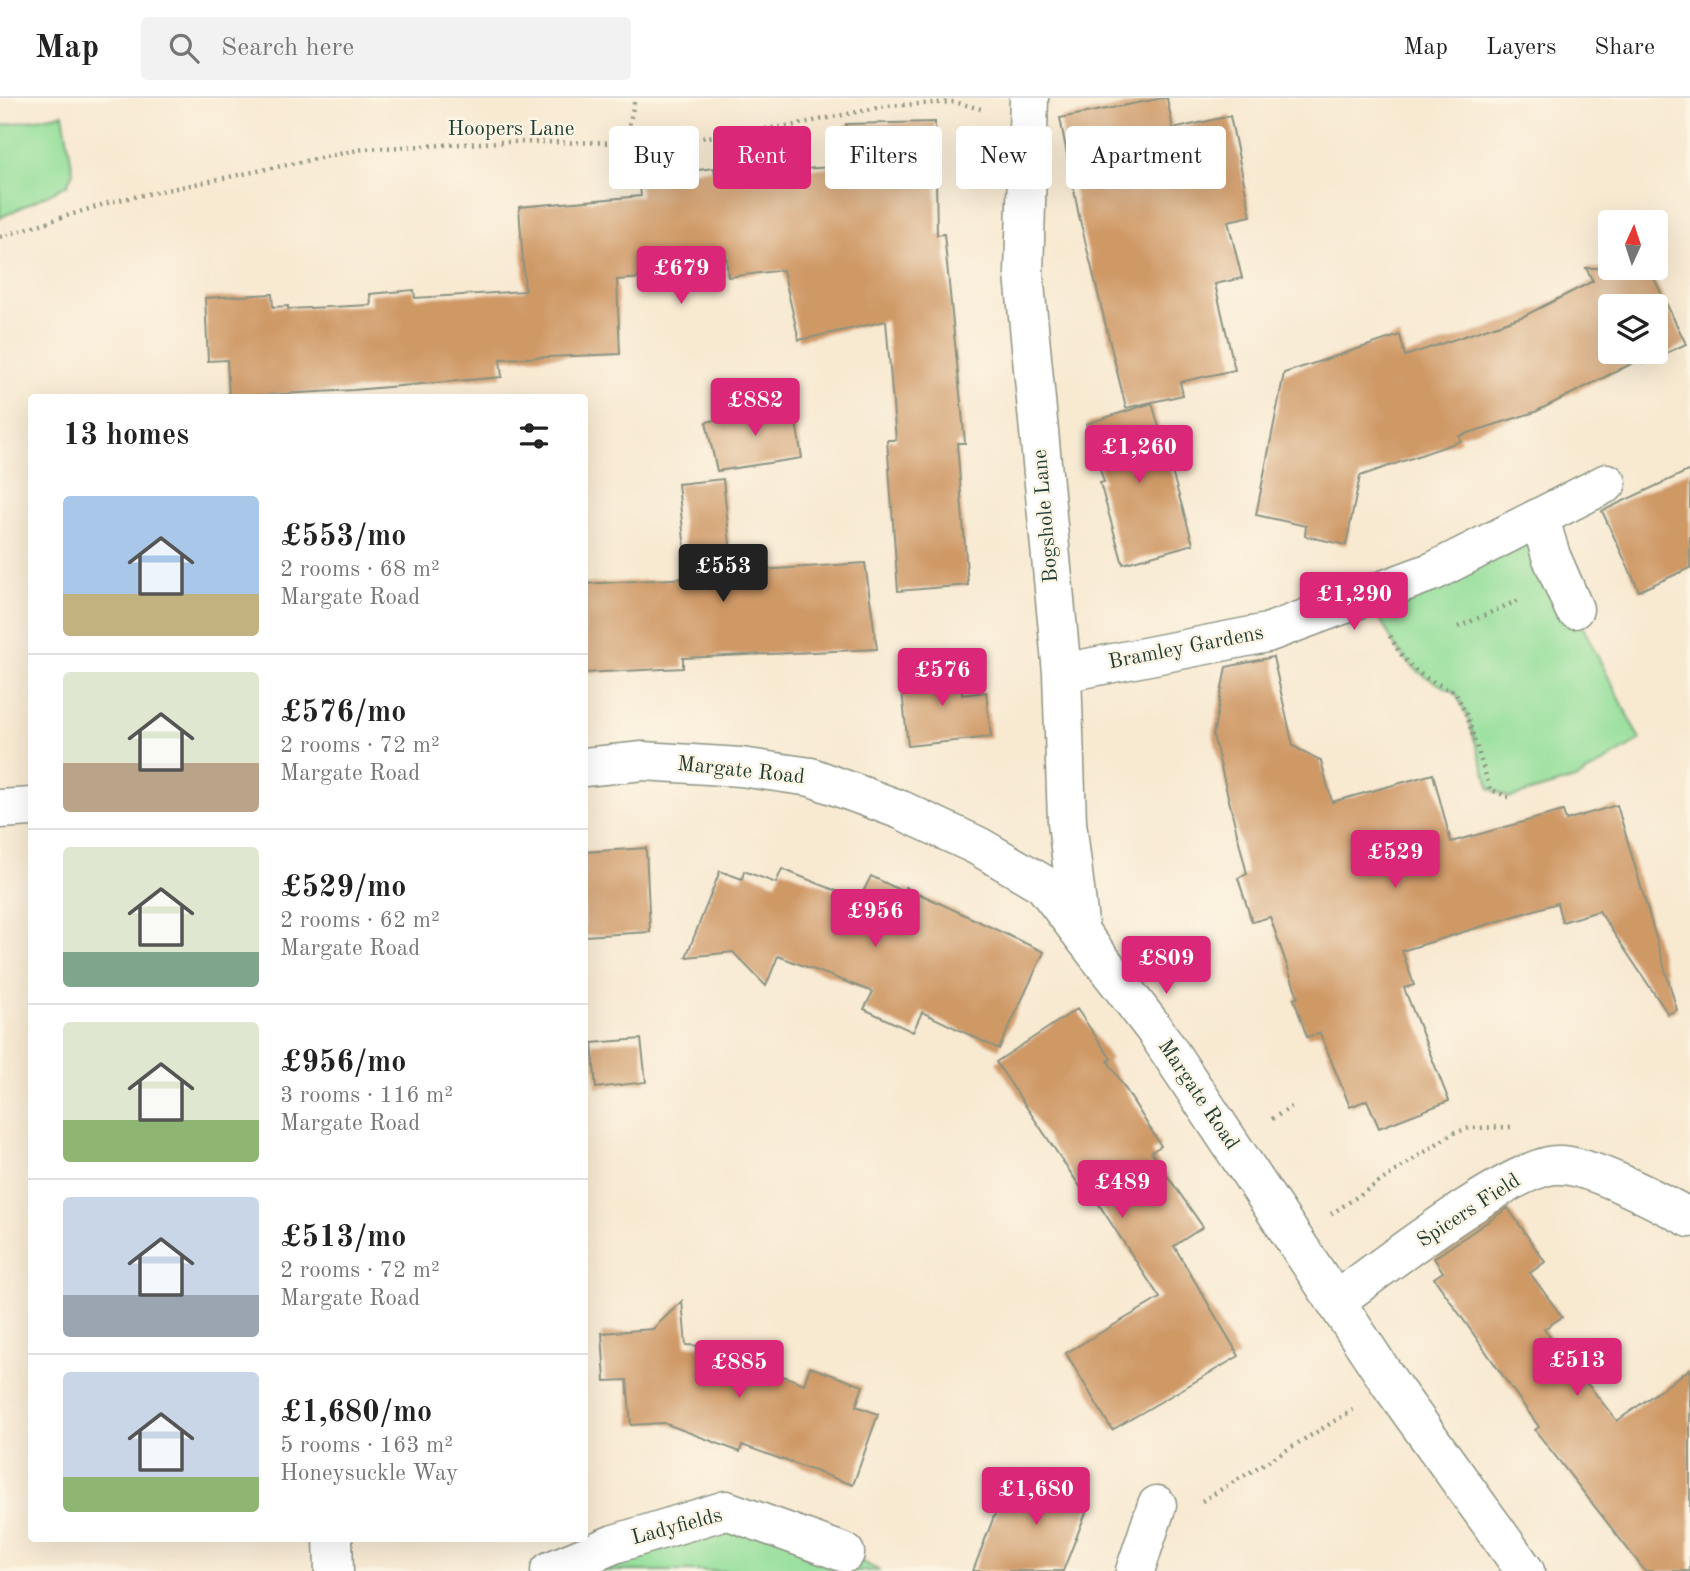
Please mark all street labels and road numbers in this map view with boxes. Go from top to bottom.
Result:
street label: Hoopers Lane [448,119,574,140]
street label: Bogshole Lane [1030,448,1062,584]
street label: Bramley Gardens [1107,623,1265,673]
street label: Margate Road [676,754,806,788]
street label: Margate Road [1154,1036,1243,1154]
street label: Spicers Field [1414,1170,1524,1252]
street label: Ladyfields [629,1505,725,1549]

